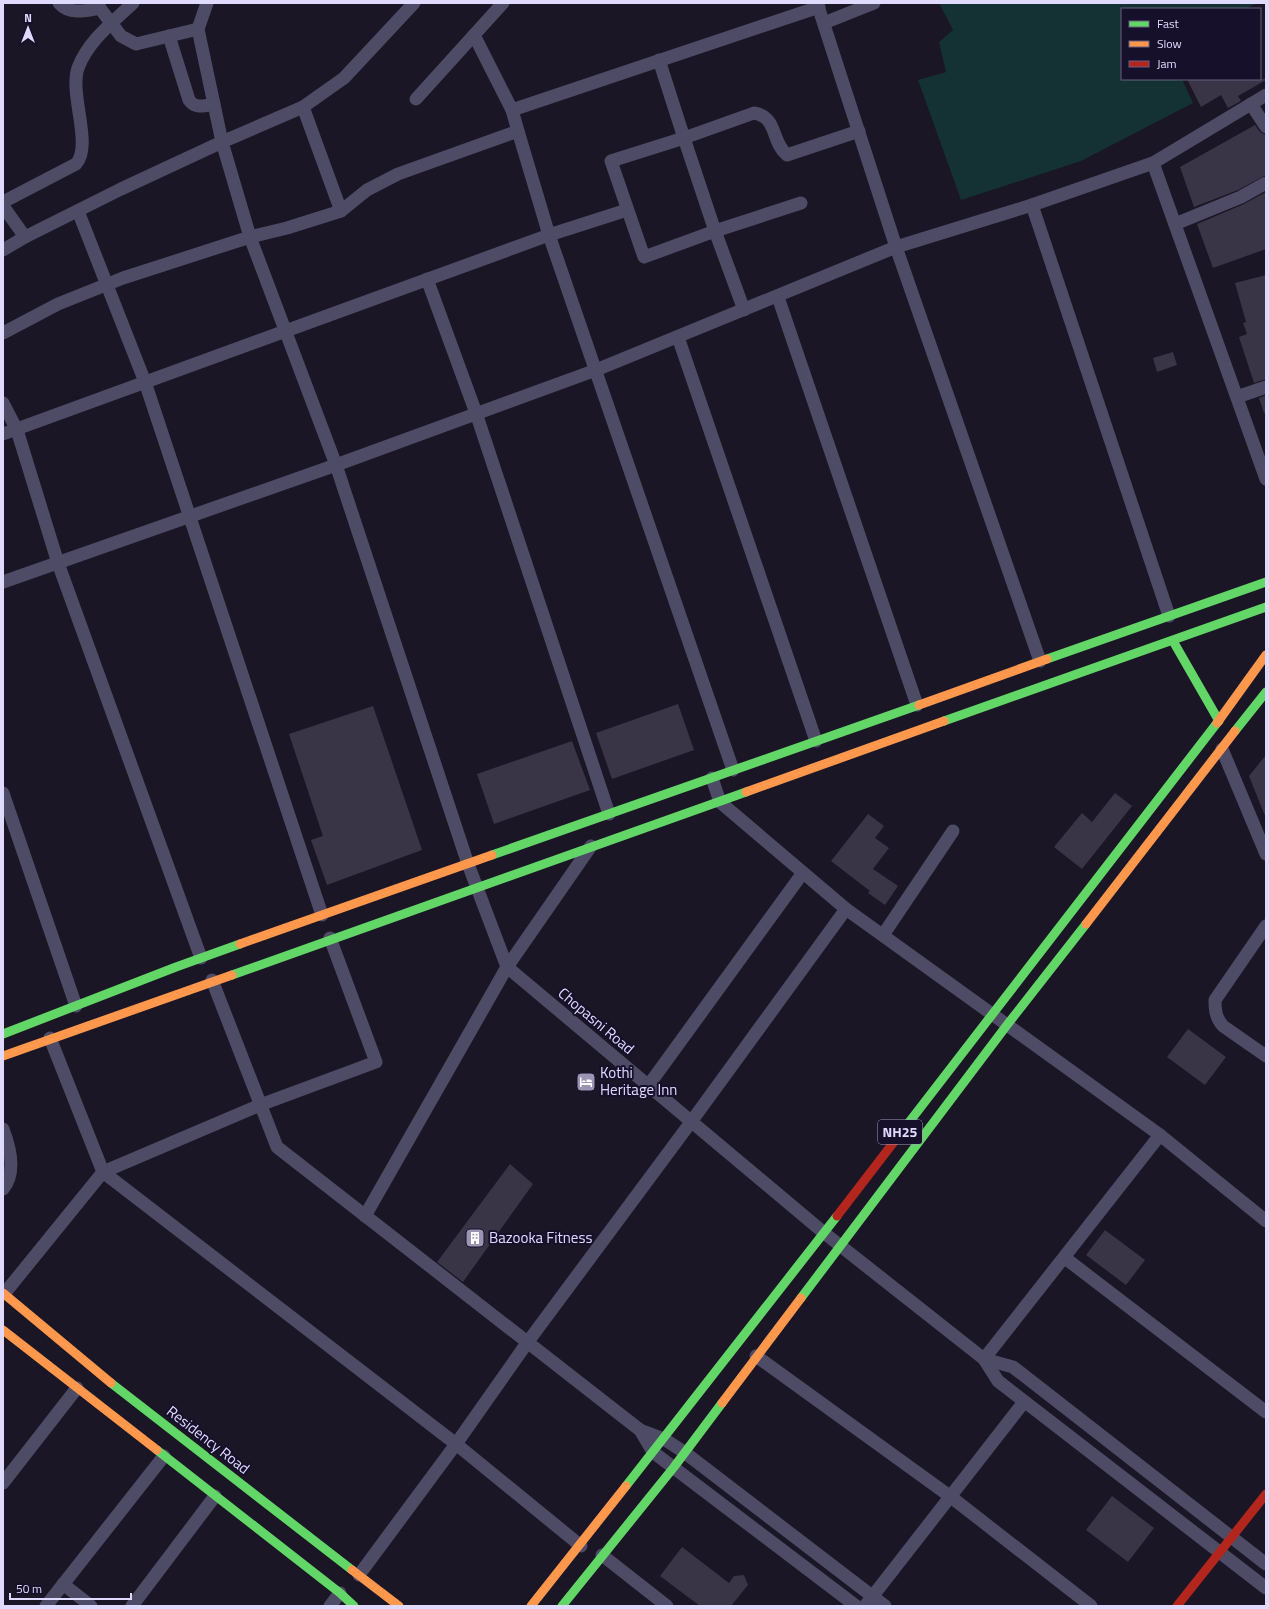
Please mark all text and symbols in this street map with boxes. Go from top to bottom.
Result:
north arrow [8,8,48,48]
legend [1121,8,1261,80]
text: N [24,10,32,26]
text: Fast [1157,14,1180,33]
text: Slow [1157,34,1182,53]
text: Jam [1157,54,1177,73]
street label: Chopasni Road [553,982,640,1060]
place label: Kothi Heritage Inn [600,1061,677,1101]
hotel icon: Kothi Heritage Inn [575,1071,597,1093]
road number: NH25 [878,1120,922,1144]
place label: Bazooka Fitness [489,1226,592,1249]
building icon: Bazooka Fitness [464,1227,486,1249]
street label: Residency Road [162,1400,255,1479]
scale bar [10,1575,131,1601]
text: 50 m [16,1579,42,1598]

